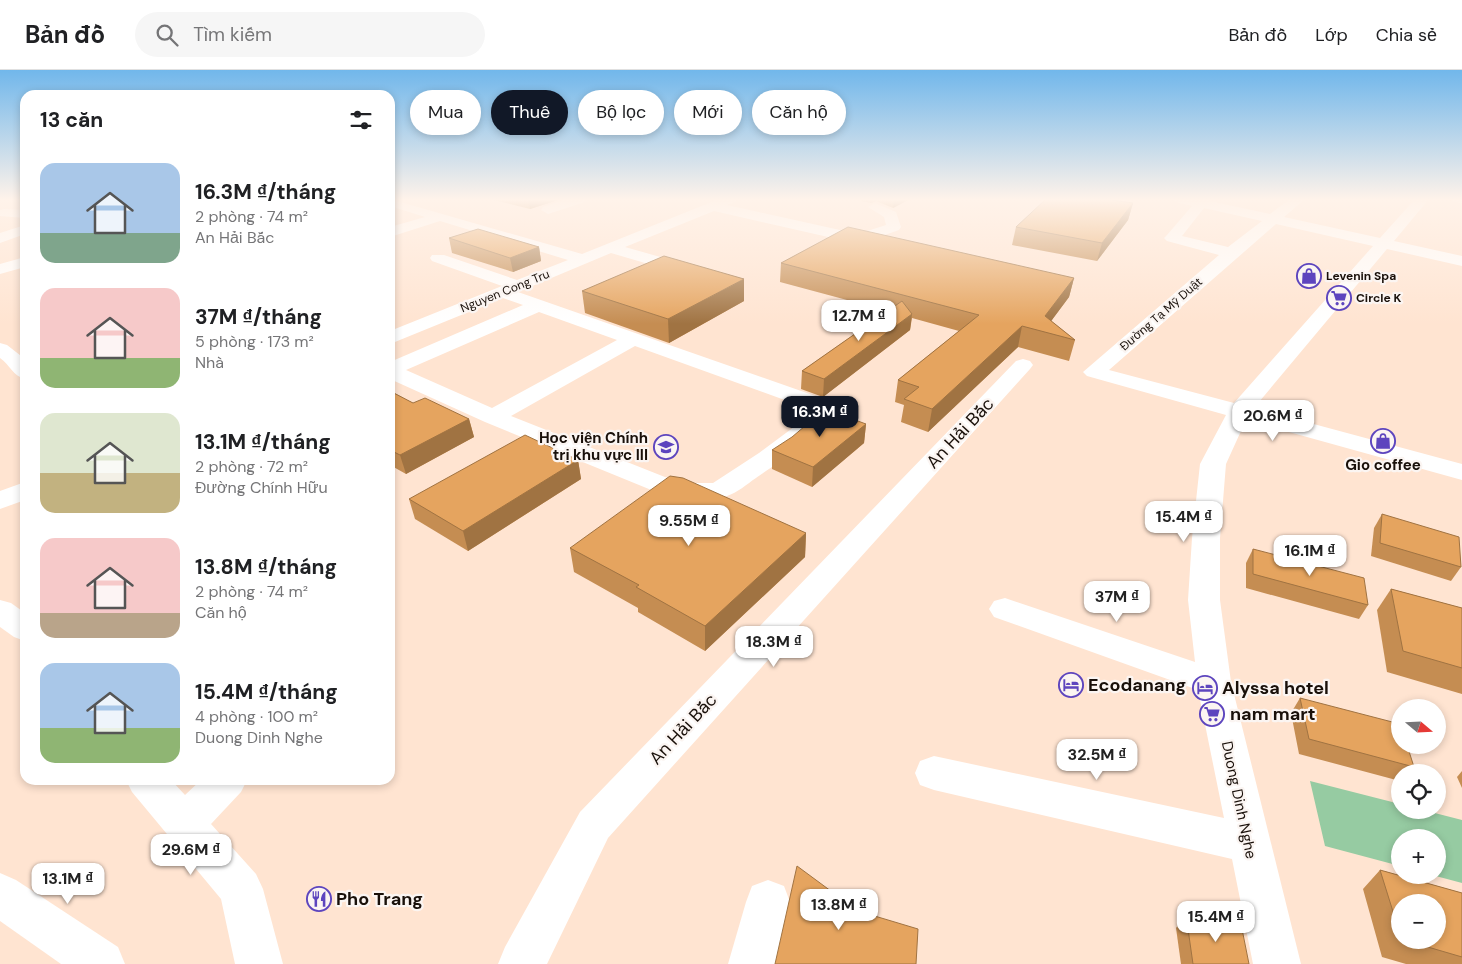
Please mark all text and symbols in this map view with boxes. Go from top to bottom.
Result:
search box [135,12,485,57]
text: Bản đồ [25,19,105,50]
icon: search [153,21,181,49]
text: Tìm kiếm [193,22,272,47]
text: Bản đồ [1228,23,1287,47]
text: Lớp [1315,23,1348,47]
text: Chia sẻ [1376,23,1437,47]
chip: Mua [410,90,481,135]
chip: Thuê [491,90,568,135]
chip: Bộ lọc [578,90,664,135]
chip: Mới [674,90,742,135]
chip: Căn hộ [752,90,846,135]
text: 13 căn [40,106,103,134]
icon: filters [347,106,375,134]
text: 16.3M ₫/tháng [195,178,336,206]
icon: home [80,183,140,243]
text: 2 phòng · 74 m² [195,206,308,227]
text: An Hải Bắc [195,227,274,248]
shop icon: Levenin Spa [1296,263,1322,289]
street label: Nguyen Cong Tru [458,266,552,316]
place label: Levenin Spa [1326,268,1396,284]
street label: Đường Tạ Mỹ Duật [1116,274,1206,354]
supermarket icon: Circle K [1326,285,1352,311]
place label: Circle K [1356,290,1401,306]
pin: 12.7M ₫ [813,300,905,342]
text: 37M ₫/tháng [195,303,322,331]
text: 12.7M ₫ [832,305,886,326]
icon: home [80,308,140,368]
text: 5 phòng · 173 m² [195,331,314,352]
text: Nhà [195,352,224,373]
street label: An Hải Bắc [921,392,999,474]
pin: 16.3M ₫ [774,396,866,438]
pin: 20.6M ₫ [1227,400,1319,442]
text: 16.3M ₫ [792,401,848,422]
text: 20.6M ₫ [1243,405,1303,426]
text: 13.1M ₫/tháng [195,428,331,456]
place label: Học viện Chính trị khu vực III [539,428,648,465]
shop icon: Gio coffee [1370,428,1396,454]
icon: home [80,433,140,493]
school or university icon: Học viện Chính trị khu vực III [653,434,679,460]
place label: Gio coffee [1345,455,1421,475]
text: 2 phòng · 72 m² [195,456,308,477]
text: Đường Chính Hữu [195,477,328,498]
pin: 15.4M ₫ [1138,500,1230,543]
pin: 9.55M ₫ [643,504,735,547]
text: 15.4M ₫ [1156,506,1212,527]
text: 9.55M ₫ [659,510,719,531]
pin: 16.1M ₫ [1264,534,1356,577]
text: 16.1M ₫ [1285,540,1335,561]
text: 13.8M ₫/tháng [195,553,337,581]
icon: home [80,558,140,618]
pin: 37M ₫ [1082,580,1152,623]
text: 2 phòng · 74 m² [195,581,308,602]
text: 37M ₫ [1095,586,1139,607]
text: Căn hộ [195,602,247,623]
pin: 18.3M ₫ [728,626,820,668]
text: 18.3M ₫ [746,631,802,652]
hotel icon: Ecodanang [1058,672,1084,698]
place label: Ecodanang [1088,673,1186,697]
hotel icon: Alyssa hotel [1192,675,1218,701]
place label: Alyssa hotel [1222,676,1329,700]
text: 15.4M ₫/tháng [195,678,338,706]
icon: home [80,683,140,743]
street label: An Hải Bắc [644,688,722,770]
north arrow [1391,699,1446,754]
map controls [1391,699,1446,949]
supermarket icon: nam mart [1199,701,1225,727]
place label: nam mart [1230,702,1315,726]
text: 4 phòng · 100 m² [195,706,318,727]
text: Duong Dinh Nghe [195,727,323,748]
pin: 32.5M ₫ [1051,738,1143,781]
street label: Duong Dinh Nghe [1217,739,1261,861]
text: 32.5M ₫ [1067,744,1127,765]
button: locate [1391,764,1446,819]
button: + [1391,829,1446,884]
pin: 29.6M ₫ [145,834,237,876]
text: 29.6M ₫ [162,839,220,860]
pin: 13.1M ₫ [22,862,114,905]
text: 13.1M ₫ [43,868,93,889]
restaurant icon: Pho Trang [306,886,332,912]
place label: Pho Trang [336,887,423,911]
pin: 13.8M ₫ [793,888,885,931]
text: 13.8M ₫ [811,894,867,915]
button: − [1391,894,1446,949]
pin: 15.4M ₫ [1170,900,1262,943]
text: 15.4M ₫ [1188,906,1244,927]

